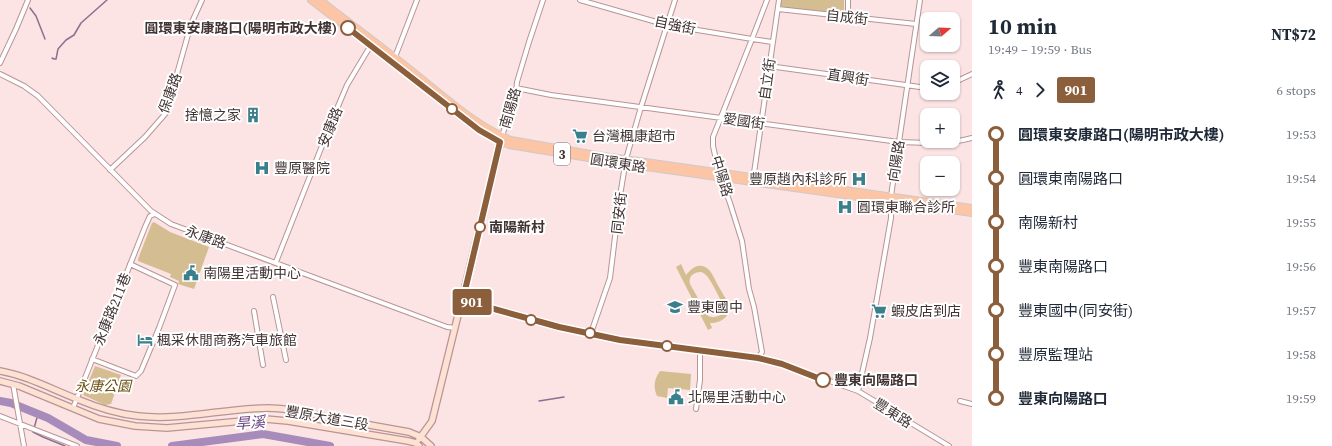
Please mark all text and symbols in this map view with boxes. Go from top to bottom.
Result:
street label: 自成街 [825,5,869,29]
street label: 自強街 [652,11,698,39]
text: 10 min [988,11,1057,41]
north arrow [920,12,960,52]
map controls [920,12,960,196]
place label: 圓環東安康路口(陽明市政大樓) [144,18,337,38]
marker: 圓環東安康路口(陽明市政大樓) [340,20,356,36]
text: NT$72 [1271,24,1316,45]
text: 19:49 – 19:59 · Bus [988,41,1092,58]
street label: 自立街 [754,57,780,101]
button: layers [920,60,960,100]
street label: 直興街 [826,64,870,90]
street label: 保康路 [153,70,187,116]
icon: walk [988,79,1010,101]
icon: forward [1029,79,1051,101]
text: 901 [1065,80,1087,100]
text: 4 [1016,82,1023,99]
text: 6 stops [1276,82,1316,99]
street label: 南陽路 [495,85,525,131]
unlabelled marker [446,103,458,115]
street label: 安康路 [313,104,347,150]
place label: 捨憶之家 [185,105,241,125]
building icon: 捨憶之家 [244,106,262,124]
street label: 愛國街 [722,108,766,134]
button: + [920,108,960,148]
text: 圓環東安康路口(陽明市政大樓) [1018,124,1224,145]
place label: 台灣楓康超市 [592,126,676,146]
text: 19:53 [1286,126,1316,143]
supermarket icon: 台灣楓康超市 [571,127,589,145]
street label: 向陽路 [883,139,909,183]
road number: 3 [554,143,570,165]
street label: 圓環東路 [589,149,647,177]
street label: 中陽路 [706,153,738,199]
button: − [920,156,960,196]
place label: 豐原醫院 [274,158,330,178]
hospital icon: 豐原醫院 [253,159,271,177]
text: 圓環東南陽路口 [1018,168,1123,189]
place label: 豐原趙內科診所 [749,169,847,189]
hospital icon: 豐原趙內科診所 [850,170,868,188]
text: 19:54 [1286,170,1316,187]
street label: 同安街 [607,191,631,235]
place label: 圓環東聯合診所 [857,197,955,217]
hospital icon: 圓環東聯合診所 [836,198,854,216]
text: 南陽新村 [1018,212,1078,233]
text: 19:55 [1286,214,1316,231]
place label: 南陽新村 [489,217,545,237]
street label: 永康路 [183,220,229,254]
marker: 南陽新村 [474,221,486,233]
text: 豐東南陽路口 [1018,256,1108,277]
text: 19:56 [1286,258,1316,275]
place label: 南陽里活動中心 [203,263,301,283]
public building icon: 南陽里活動中心 [182,264,200,282]
street label: 永康路211巷 [88,270,136,348]
line badge: 901 [449,289,495,315]
text: 901 [461,292,483,312]
place label: 豐東國中 [687,297,743,317]
school or university icon: 豐東國中 [666,298,684,316]
text: 豐東國中(同安街) [1018,300,1133,321]
place label: 蝦皮店到店 [891,301,961,321]
supermarket icon: 蝦皮店到店 [870,302,888,320]
text: 19:57 [1286,302,1316,319]
unlabelled marker [525,314,537,326]
unlabelled marker [584,327,596,339]
place label: 楓采休閒商務汽車旅館 [157,330,297,350]
hotel icon: 楓采休閒商務汽車旅館 [136,331,154,349]
unlabelled marker [661,340,673,352]
text: 豐原監理站 [1018,344,1093,365]
text: 19:58 [1286,346,1316,363]
place label: 豐東向陽路口 [834,370,918,390]
marker: 豐東向陽路口 [815,372,831,388]
park label: 永康公園 [75,376,133,396]
place label: 北陽里活動中心 [688,387,786,407]
public building icon: 北陽里活動中心 [667,388,685,406]
text: 豐東向陽路口 [1018,388,1108,409]
text: 19:59 [1286,390,1316,407]
street label: 豐東路 [870,393,916,433]
street label: 豐原大道三段 [284,401,370,435]
water label: 旱溪 [234,411,268,434]

